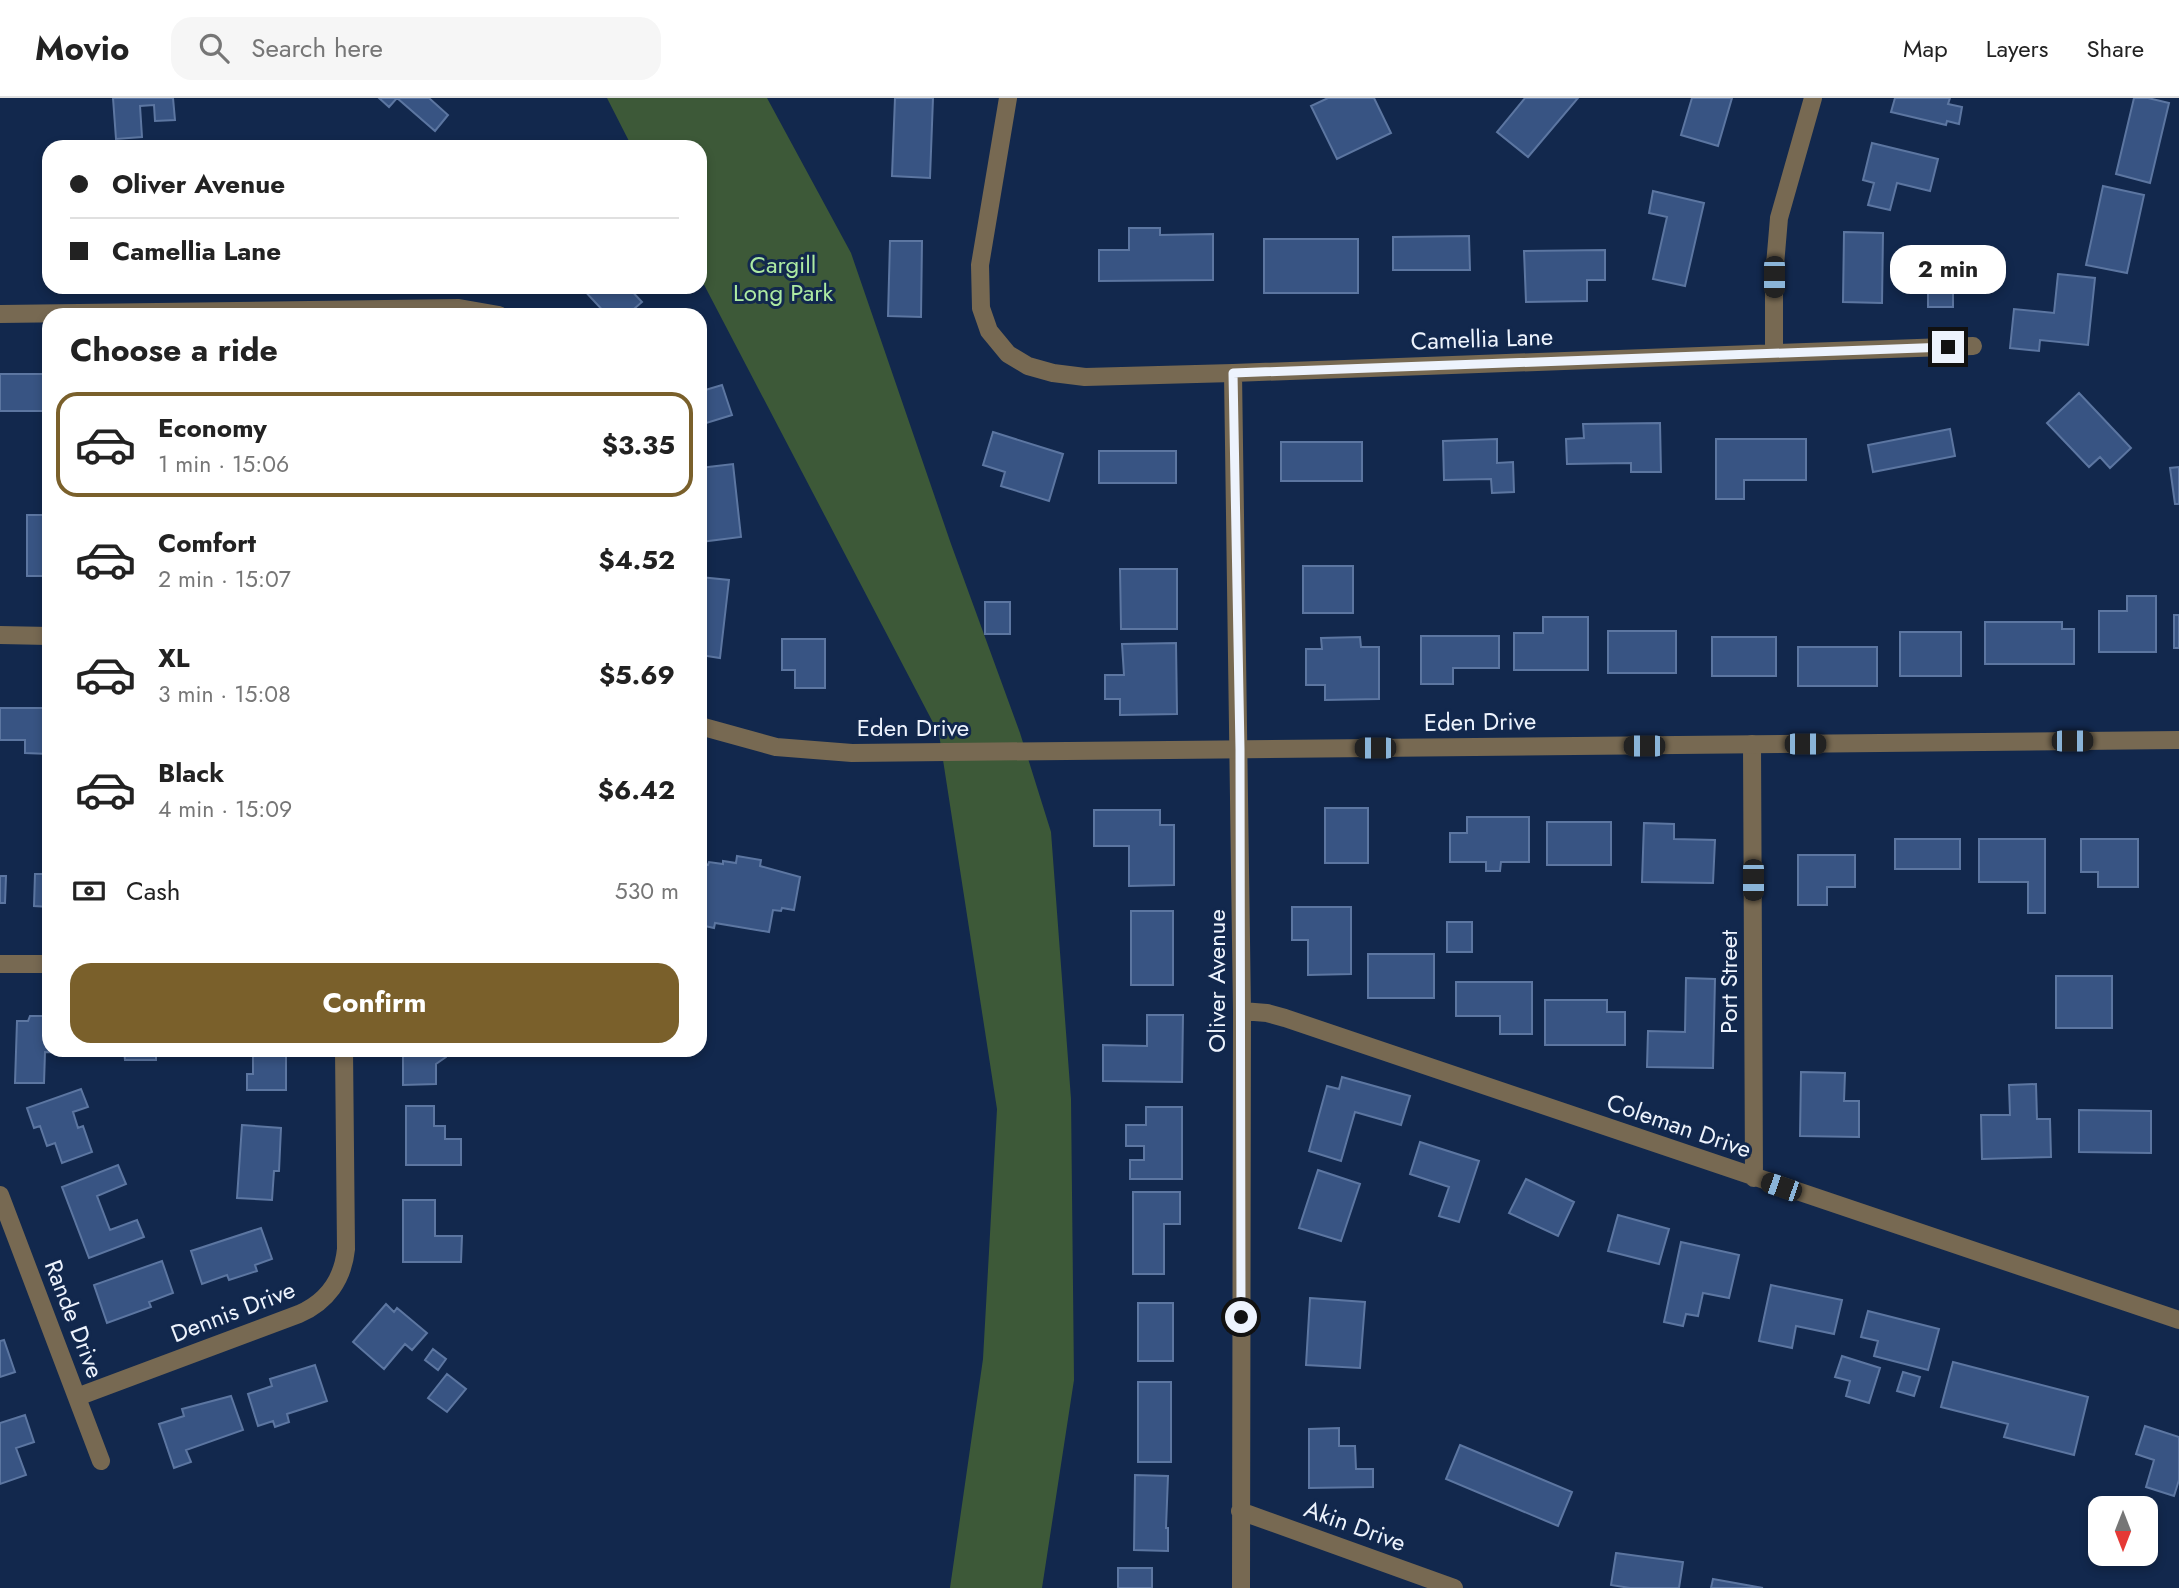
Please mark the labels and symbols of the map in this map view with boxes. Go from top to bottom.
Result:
callout: 2 min [1890,246,2006,294]
park label: Cargill Long Park [733,247,834,310]
car [1764,256,1785,298]
street label: Camellia Lane [1410,319,1554,358]
route end [1932,331,1964,363]
street label: Eden Drive [1423,703,1536,740]
street label: Eden Drive [857,710,969,745]
car [2052,731,2094,752]
car [1785,734,1827,755]
car [1624,736,1666,757]
car [1355,738,1397,759]
car [1743,859,1764,901]
street label: Oliver Avenue [1199,909,1234,1053]
street label: Port Street [1711,930,1746,1034]
street label: Coleman Drive [1602,1084,1756,1167]
car [1758,1170,1805,1204]
street label: Rande Drive [36,1255,113,1383]
street label: Dennis Drive [166,1272,300,1351]
route start [1225,1301,1257,1333]
street label: Akin Drive [1299,1491,1411,1560]
north arrow [2088,1496,2158,1566]

